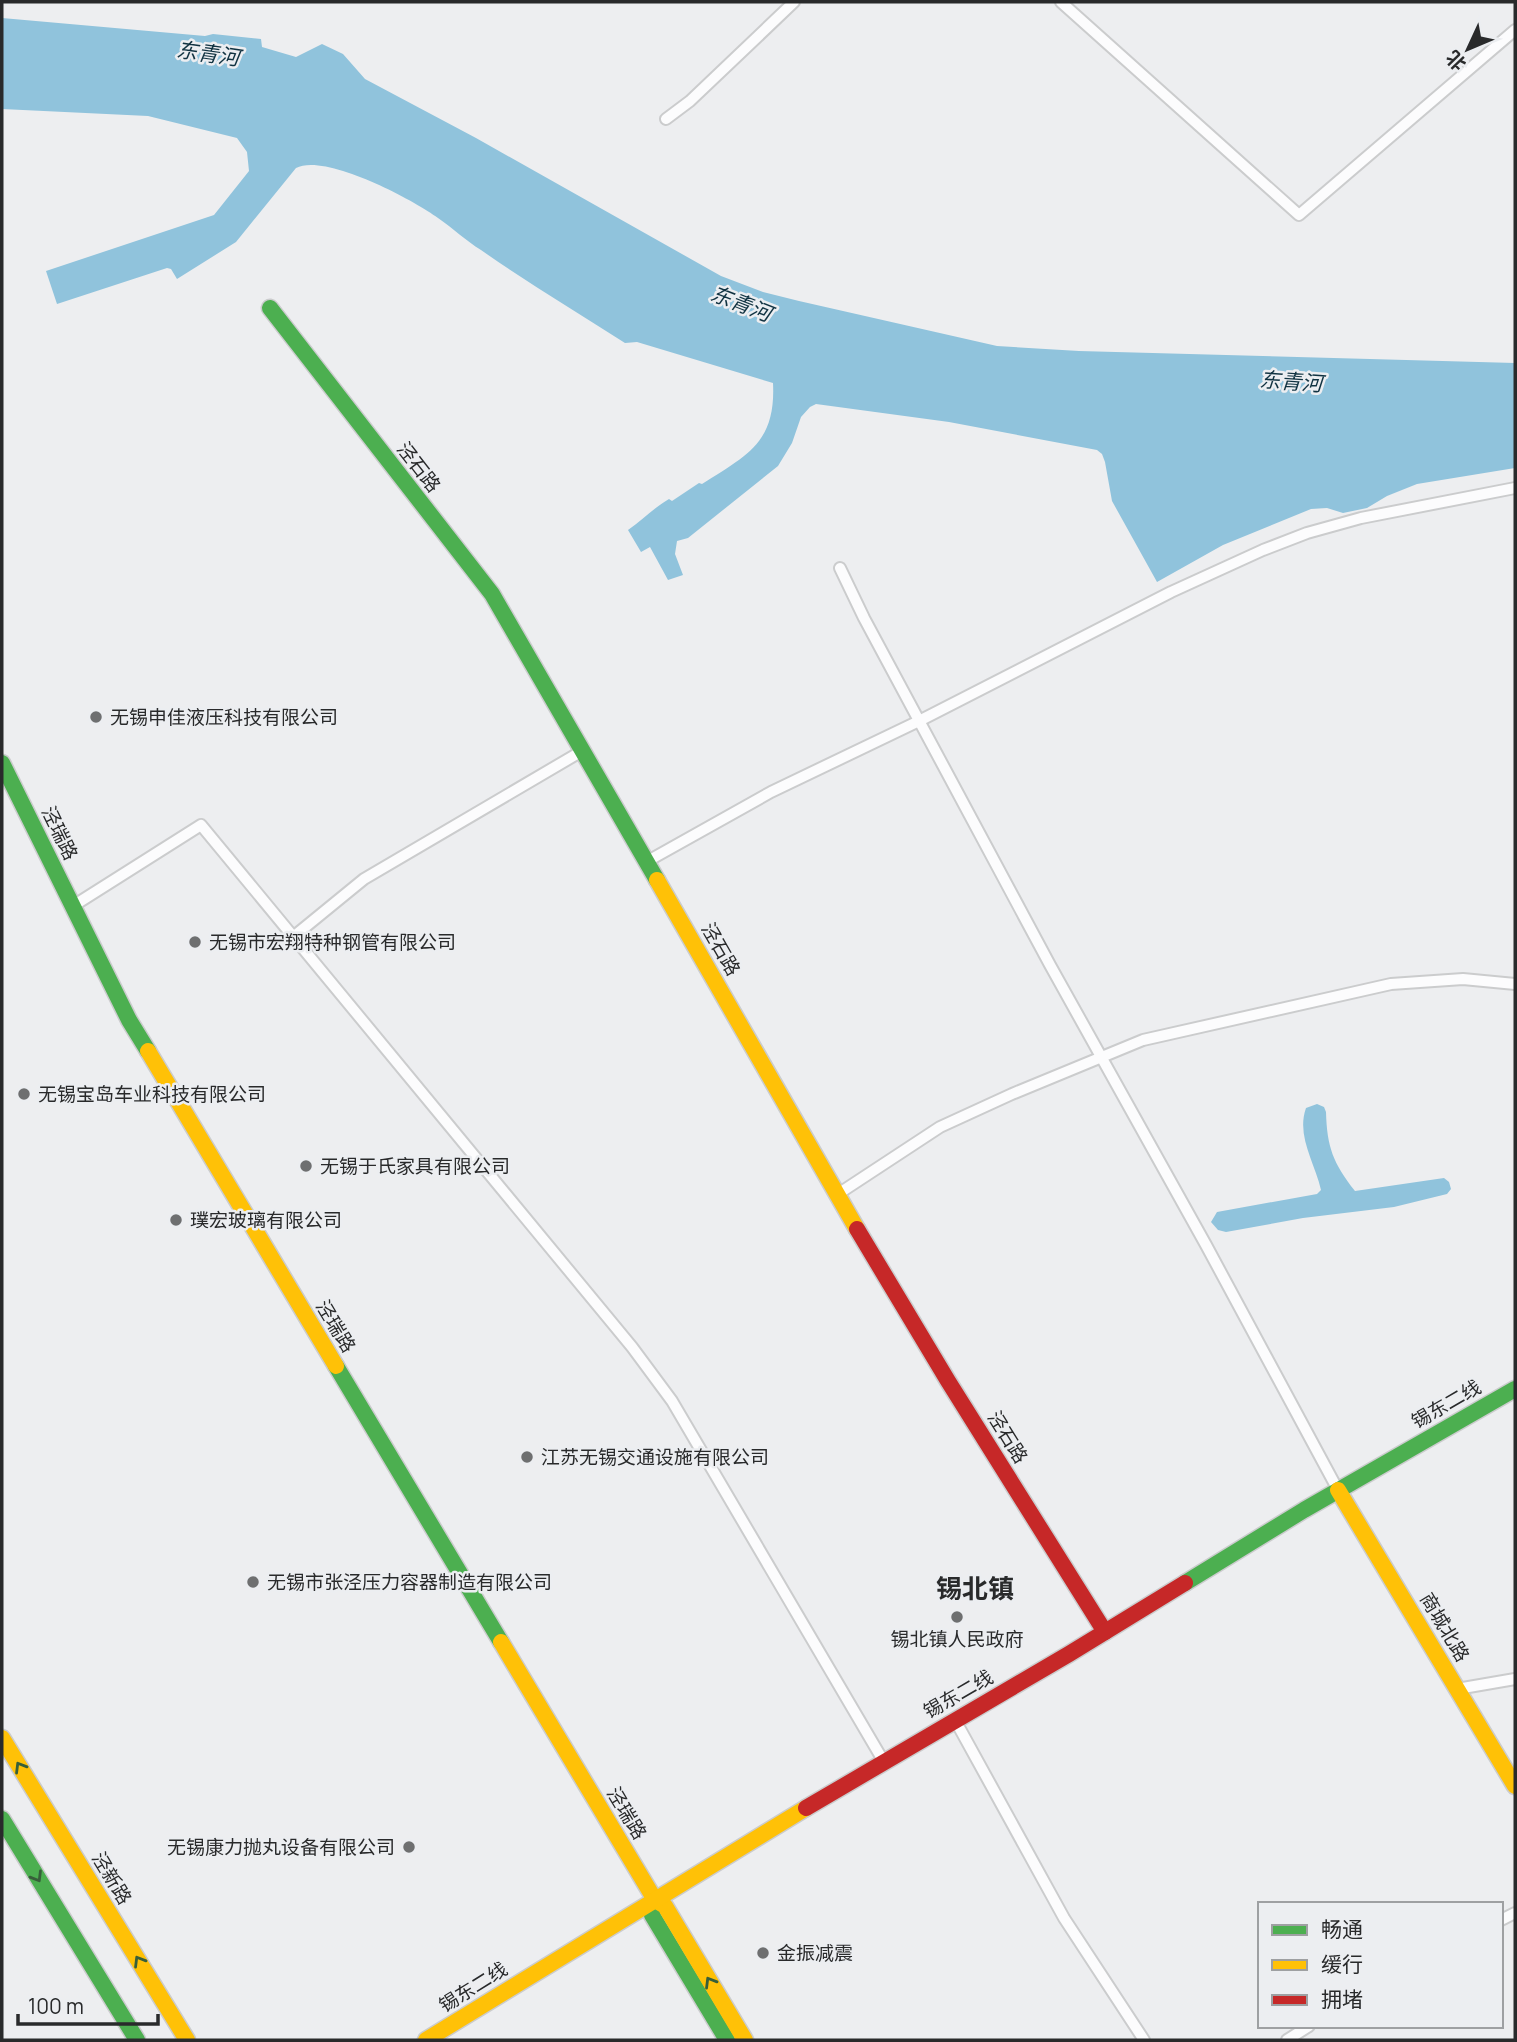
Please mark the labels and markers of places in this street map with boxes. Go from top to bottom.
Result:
place label: 无锡申佳液压科技有限公司 [110,704,338,730]
marker: 无锡申佳液压科技有限公司 [88,709,104,725]
place label: 无锡市宏翔特种钢管有限公司 [209,929,456,955]
marker: 无锡市宏翔特种钢管有限公司 [187,934,203,950]
place label: 无锡宝岛车业科技有限公司 [38,1081,266,1107]
marker: 无锡宝岛车业科技有限公司 [16,1086,32,1102]
place label: 无锡于氏家具有限公司 [320,1153,510,1179]
marker: 无锡于氏家具有限公司 [298,1158,314,1174]
place label: 璞宏玻璃有限公司 [190,1207,342,1233]
marker: 璞宏玻璃有限公司 [168,1212,184,1228]
place label: 江苏无锡交通设施有限公司 [541,1444,769,1470]
marker: 江苏无锡交通设施有限公司 [519,1449,535,1465]
place label: 无锡市张泾压力容器制造有限公司 [267,1569,552,1595]
marker: 无锡市张泾压力容器制造有限公司 [245,1574,261,1590]
marker: 锡北镇人民政府 [949,1609,965,1625]
place label: 锡北镇人民政府 [890,1626,1024,1652]
place label: 无锡康力抛丸设备有限公司 [167,1834,395,1860]
marker: 无锡康力抛丸设备有限公司 [401,1839,417,1855]
place label: 金振减震 [777,1940,853,1966]
marker: 金振减震 [755,1945,771,1961]

